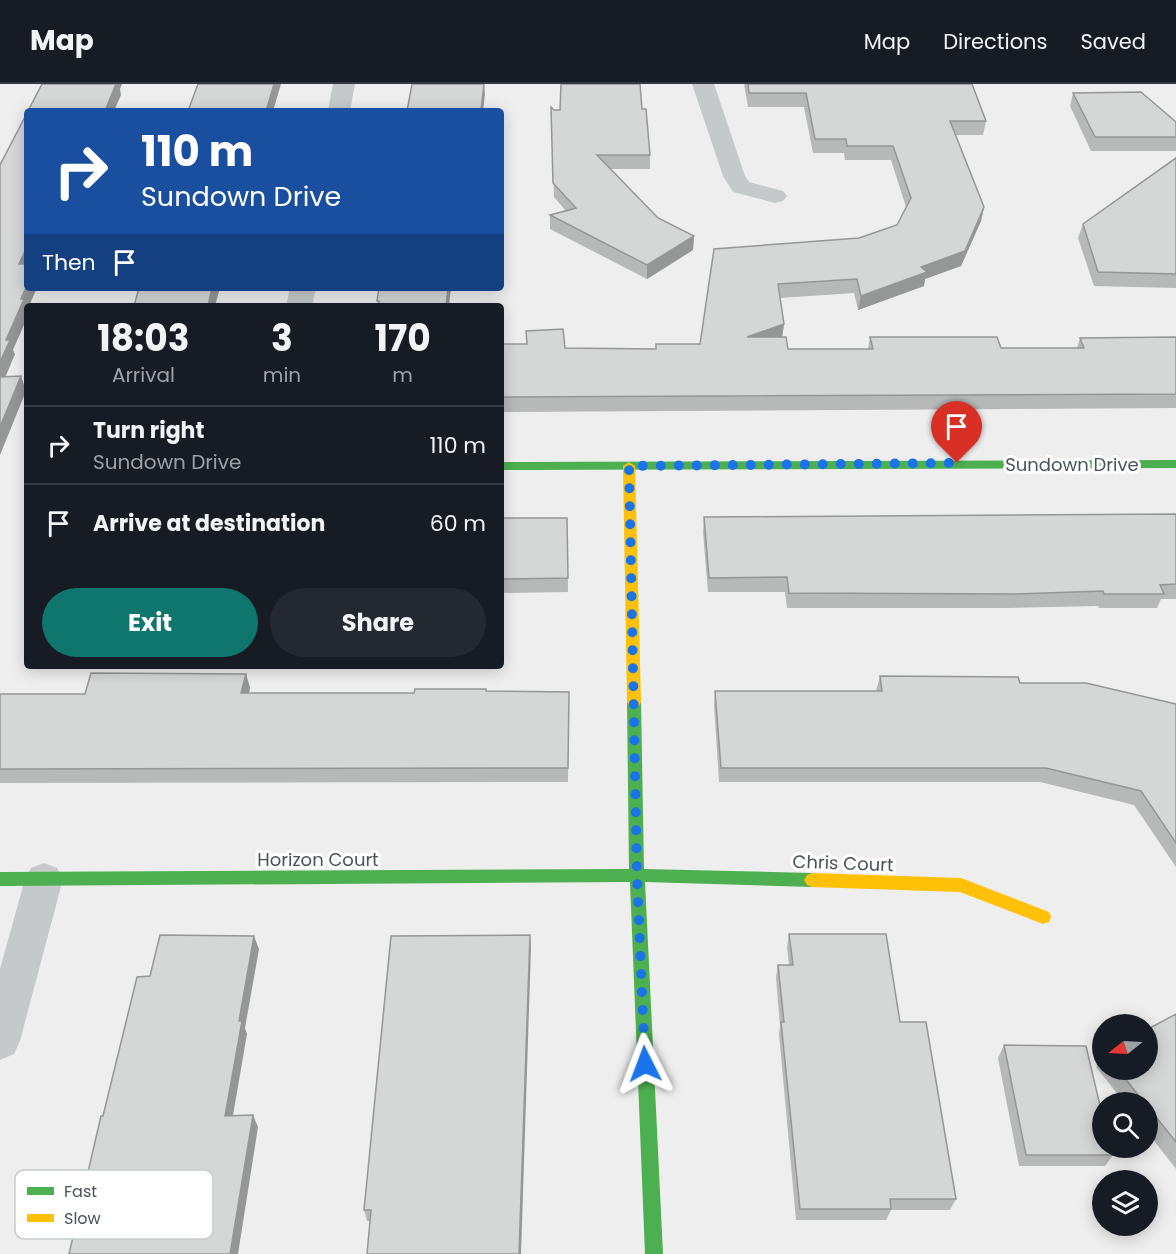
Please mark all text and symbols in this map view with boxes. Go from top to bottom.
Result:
text: Map [30,21,94,60]
text: Map [864,27,910,56]
text: Directions [943,27,1047,56]
text: Saved [1080,27,1146,56]
text: 110 m [141,122,253,181]
icon: right [42,132,120,210]
text: Sundown Drive [141,178,341,215]
icon: arrive [108,246,141,279]
text: Then [42,247,96,278]
text: 18:03 [97,313,190,364]
text: 3 [271,313,293,364]
text: 170 [374,313,431,364]
text: Arrival [112,361,175,389]
text: min [263,361,301,389]
text: m [392,361,413,389]
pin [931,401,982,463]
icon: arrive [940,410,973,443]
text: Turn right [93,415,204,446]
icon: right [42,429,75,462]
text: 110 m [430,430,486,461]
text: Sundown Drive [93,448,241,476]
street label: Sundown Drive [1005,452,1139,477]
icon: arrive [42,507,75,540]
text: Arrive at destination [93,508,325,539]
text: 60 m [430,508,486,539]
button: Exit [42,588,258,657]
button: Share [270,588,486,657]
street label: Horizon Court [257,847,379,872]
street label: Chris Court [792,849,894,877]
north arrow [1092,1014,1158,1080]
map controls [1092,1014,1158,1236]
position arrow [613,1032,677,1096]
button: search [1092,1092,1158,1158]
legend [15,1170,213,1239]
button: layers [1092,1170,1158,1236]
text: Fast [64,1180,97,1203]
text: Slow [64,1207,101,1230]

